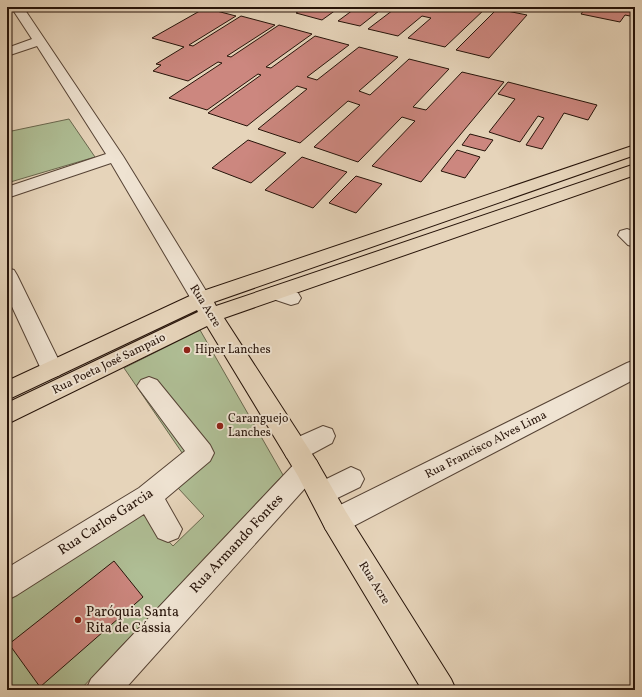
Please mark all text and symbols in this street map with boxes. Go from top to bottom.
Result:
street label: Rua Acre [186,282,225,331]
street label: Rua Poeta José Sampaio [50,330,168,398]
place label: Hiper Lanches [195,342,271,358]
marker: Hiper Lanches [182,345,192,355]
street label: Rua Francisco Alves Lima [422,407,550,483]
place label: Caranguejo Lanches [228,411,288,441]
marker: Caranguejo Lanches [215,421,225,431]
street label: Rua Carlos Garcia [55,484,157,560]
street label: Rua Armando Fontes [186,490,288,598]
street label: Rua Acre [355,559,394,608]
place label: Paróquia Santa Rita de Cássia [86,603,179,638]
marker: Paróquia Santa Rita de Cássia [73,615,83,625]

